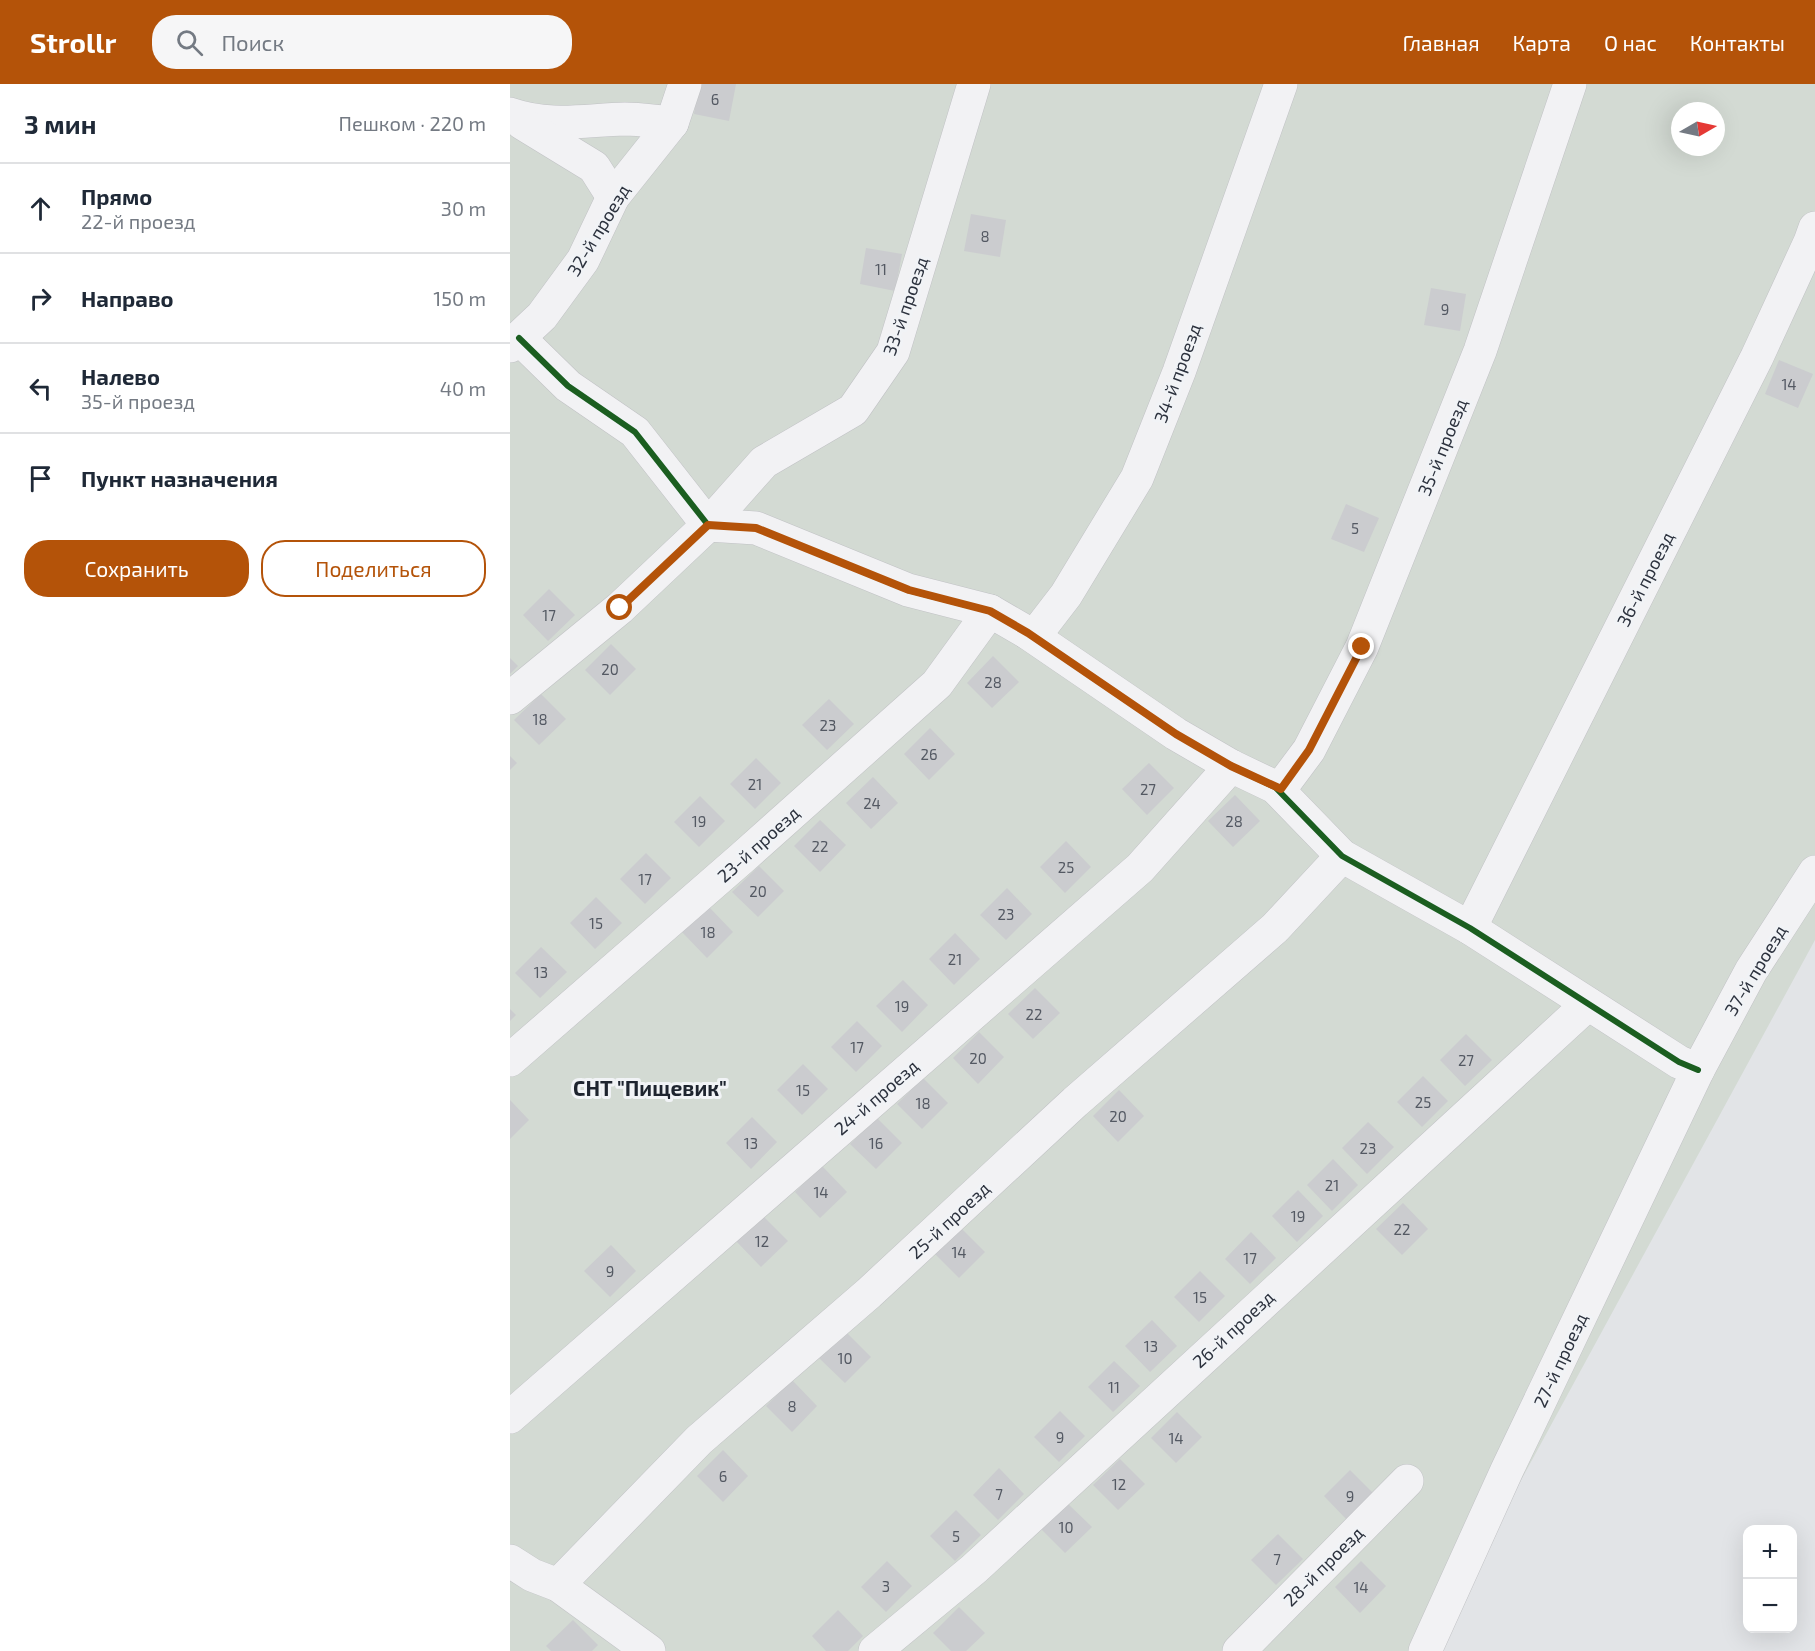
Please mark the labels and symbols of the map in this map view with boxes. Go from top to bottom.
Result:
house number: 6 [711,90,719,108]
north arrow [1671,102,1725,156]
street label: 32-й проезд [562,180,634,280]
house number: 8 [980,227,990,245]
street label: 33-й проезд [878,254,932,358]
house number: 11 [875,260,887,278]
house number: 9 [1441,300,1449,318]
street label: 34-й проезд [1149,320,1205,426]
house number: 14 [1781,375,1797,393]
street label: 35-й проезд [1413,395,1471,499]
house number: 5 [1351,519,1359,537]
street label: 36-й проезд [1612,528,1678,630]
route start [606,594,632,620]
house number: 17 [542,606,556,624]
route end [1348,633,1374,659]
house number: 20 [601,660,619,678]
house number: 28 [984,673,1002,691]
house number: 18 [532,710,548,728]
house number: 23 [820,716,836,734]
house number: 26 [920,745,938,763]
house number: 21 [748,775,762,793]
house number: 27 [1140,780,1156,798]
house number: 24 [863,794,881,812]
street label: 23-й проезд [712,801,804,887]
house number: 19 [692,812,706,830]
house number: 28 [1225,812,1243,830]
house number: 22 [812,837,828,855]
house number: 25 [1058,858,1074,876]
house number: 17 [638,870,652,888]
house number: 20 [749,882,767,900]
house number: 23 [998,905,1014,923]
house number: 15 [589,914,603,932]
street label: 37-й проезд [1719,921,1791,1019]
house number: 18 [700,923,716,941]
house number: 21 [948,950,962,968]
house number: 13 [534,963,548,981]
house number: 19 [895,997,909,1015]
house number: 22 [1026,1005,1042,1023]
house number: 17 [850,1038,864,1056]
house number: 20 [969,1049,987,1067]
house number: 27 [1458,1051,1474,1069]
street label: 24-й проезд [830,1055,922,1139]
district label: СНТ "Пищевик" [573,1075,727,1100]
house number: 15 [796,1081,810,1099]
house number: 25 [1415,1093,1431,1111]
house number: 18 [915,1094,931,1112]
house number: 20 [1109,1107,1127,1125]
house number: 13 [744,1134,758,1152]
house number: 16 [869,1134,883,1152]
house number: 23 [1360,1139,1376,1157]
house number: 21 [1325,1176,1339,1194]
street label: 25-й проезд [904,1177,994,1263]
house number: 14 [813,1183,829,1201]
house number: 19 [1291,1207,1305,1225]
house number: 22 [1394,1220,1410,1238]
house number: 12 [755,1232,769,1250]
house number: 14 [951,1243,967,1261]
house number: 17 [1243,1249,1257,1267]
house number: 9 [606,1262,614,1280]
street label: 26-й проезд [1188,1286,1278,1372]
house number: 15 [1193,1288,1207,1306]
street label: 27-й проезд [1529,1309,1591,1411]
house number: 13 [1144,1337,1158,1355]
house number: 10 [837,1349,853,1367]
house number: 11 [1108,1378,1120,1396]
house number: 8 [787,1397,797,1415]
house number: 9 [1056,1428,1064,1446]
house number: 14 [1168,1429,1184,1447]
house number: 6 [719,1467,727,1485]
house number: 12 [1112,1475,1126,1493]
house number: 7 [995,1485,1003,1503]
house number: 9 [1346,1487,1354,1505]
house number: 10 [1058,1518,1074,1536]
street label: 28-й проезд [1278,1521,1368,1611]
house number: 5 [952,1527,960,1545]
house number: 7 [1273,1550,1281,1568]
house number: 3 [882,1577,890,1595]
house number: 14 [1353,1578,1369,1596]

